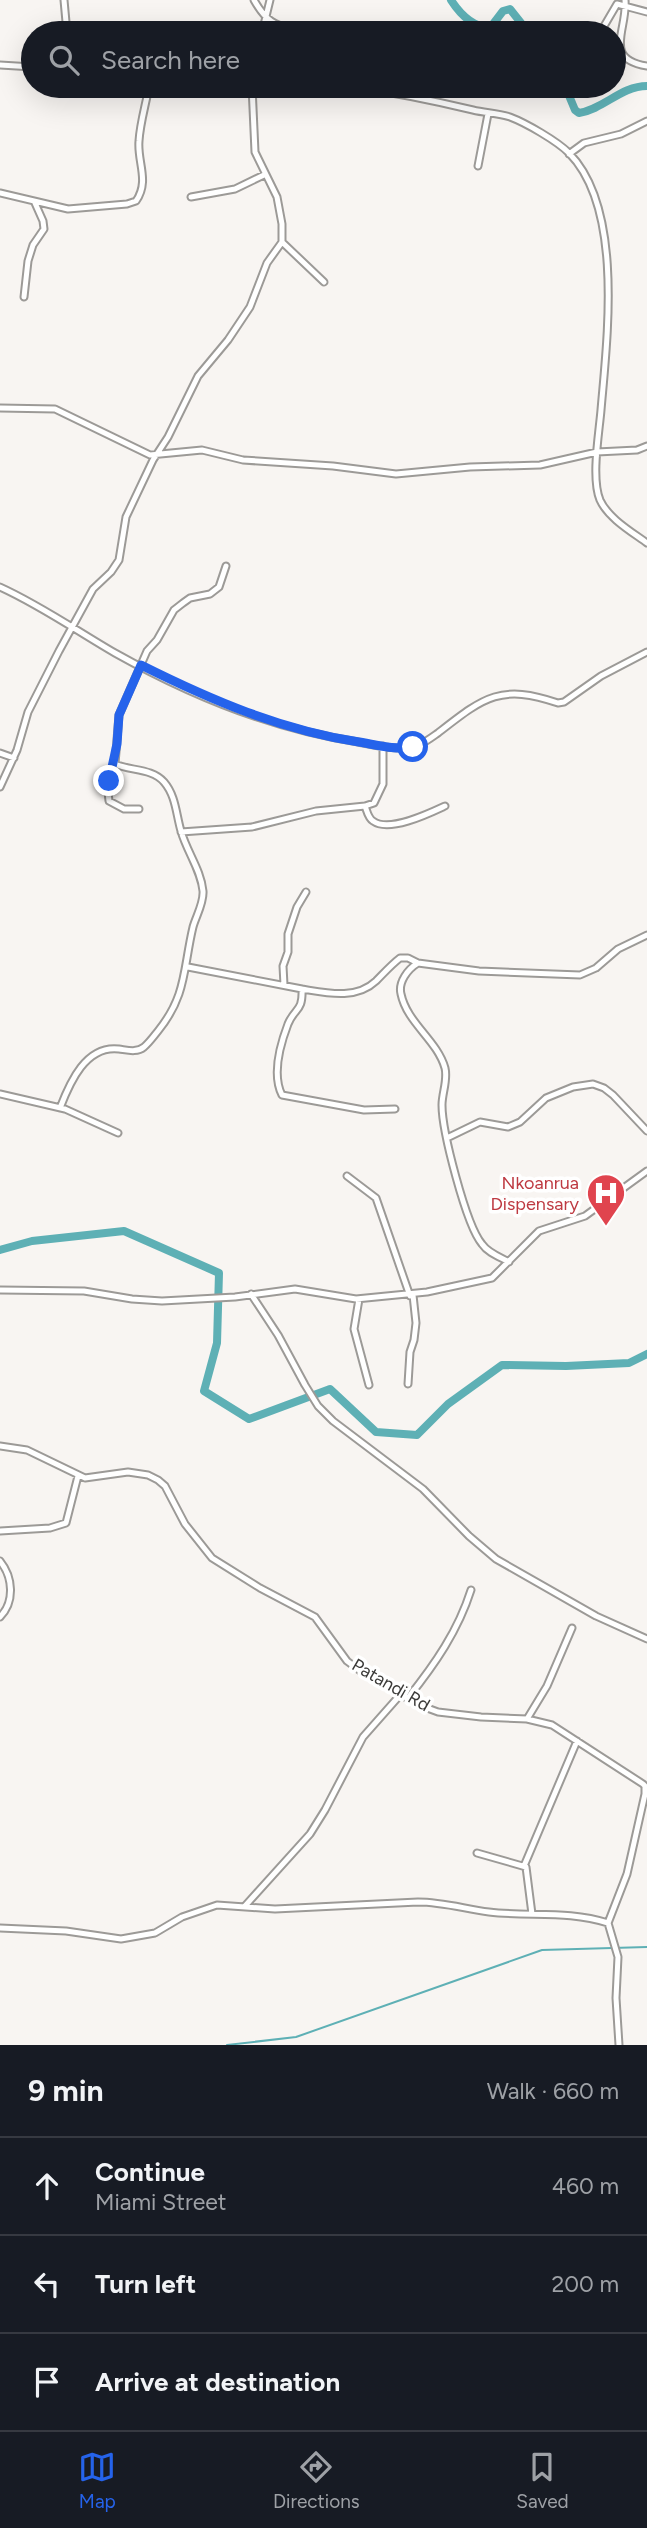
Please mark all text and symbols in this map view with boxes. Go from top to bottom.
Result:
search box [21,21,626,98]
icon: search [45,41,83,79]
text: Search here [101,44,240,76]
route start [397,731,428,762]
route end [93,765,124,796]
place label: Nkoanrua Dispensary [490,1172,580,1215]
hospital icon: Nkoanrua Dispensary [585,1172,627,1227]
street label: Patandi Rd [348,1654,434,1716]
text: 9 min [28,2072,104,2109]
text: Walk · 660 m [487,2077,619,2105]
text: Continue [95,2156,205,2188]
icon: ahead [28,2167,66,2205]
text: 460 m [552,2172,619,2200]
text: Miami Street [95,2188,227,2216]
icon: left [28,2265,66,2303]
text: Turn left [95,2268,196,2300]
text: 200 m [551,2270,619,2298]
icon: arrive [28,2363,66,2401]
text: Arrive at destination [95,2366,340,2398]
tab: Map [78,2448,116,2513]
tab: Directions [273,2448,360,2513]
tab: Saved [516,2448,569,2513]

